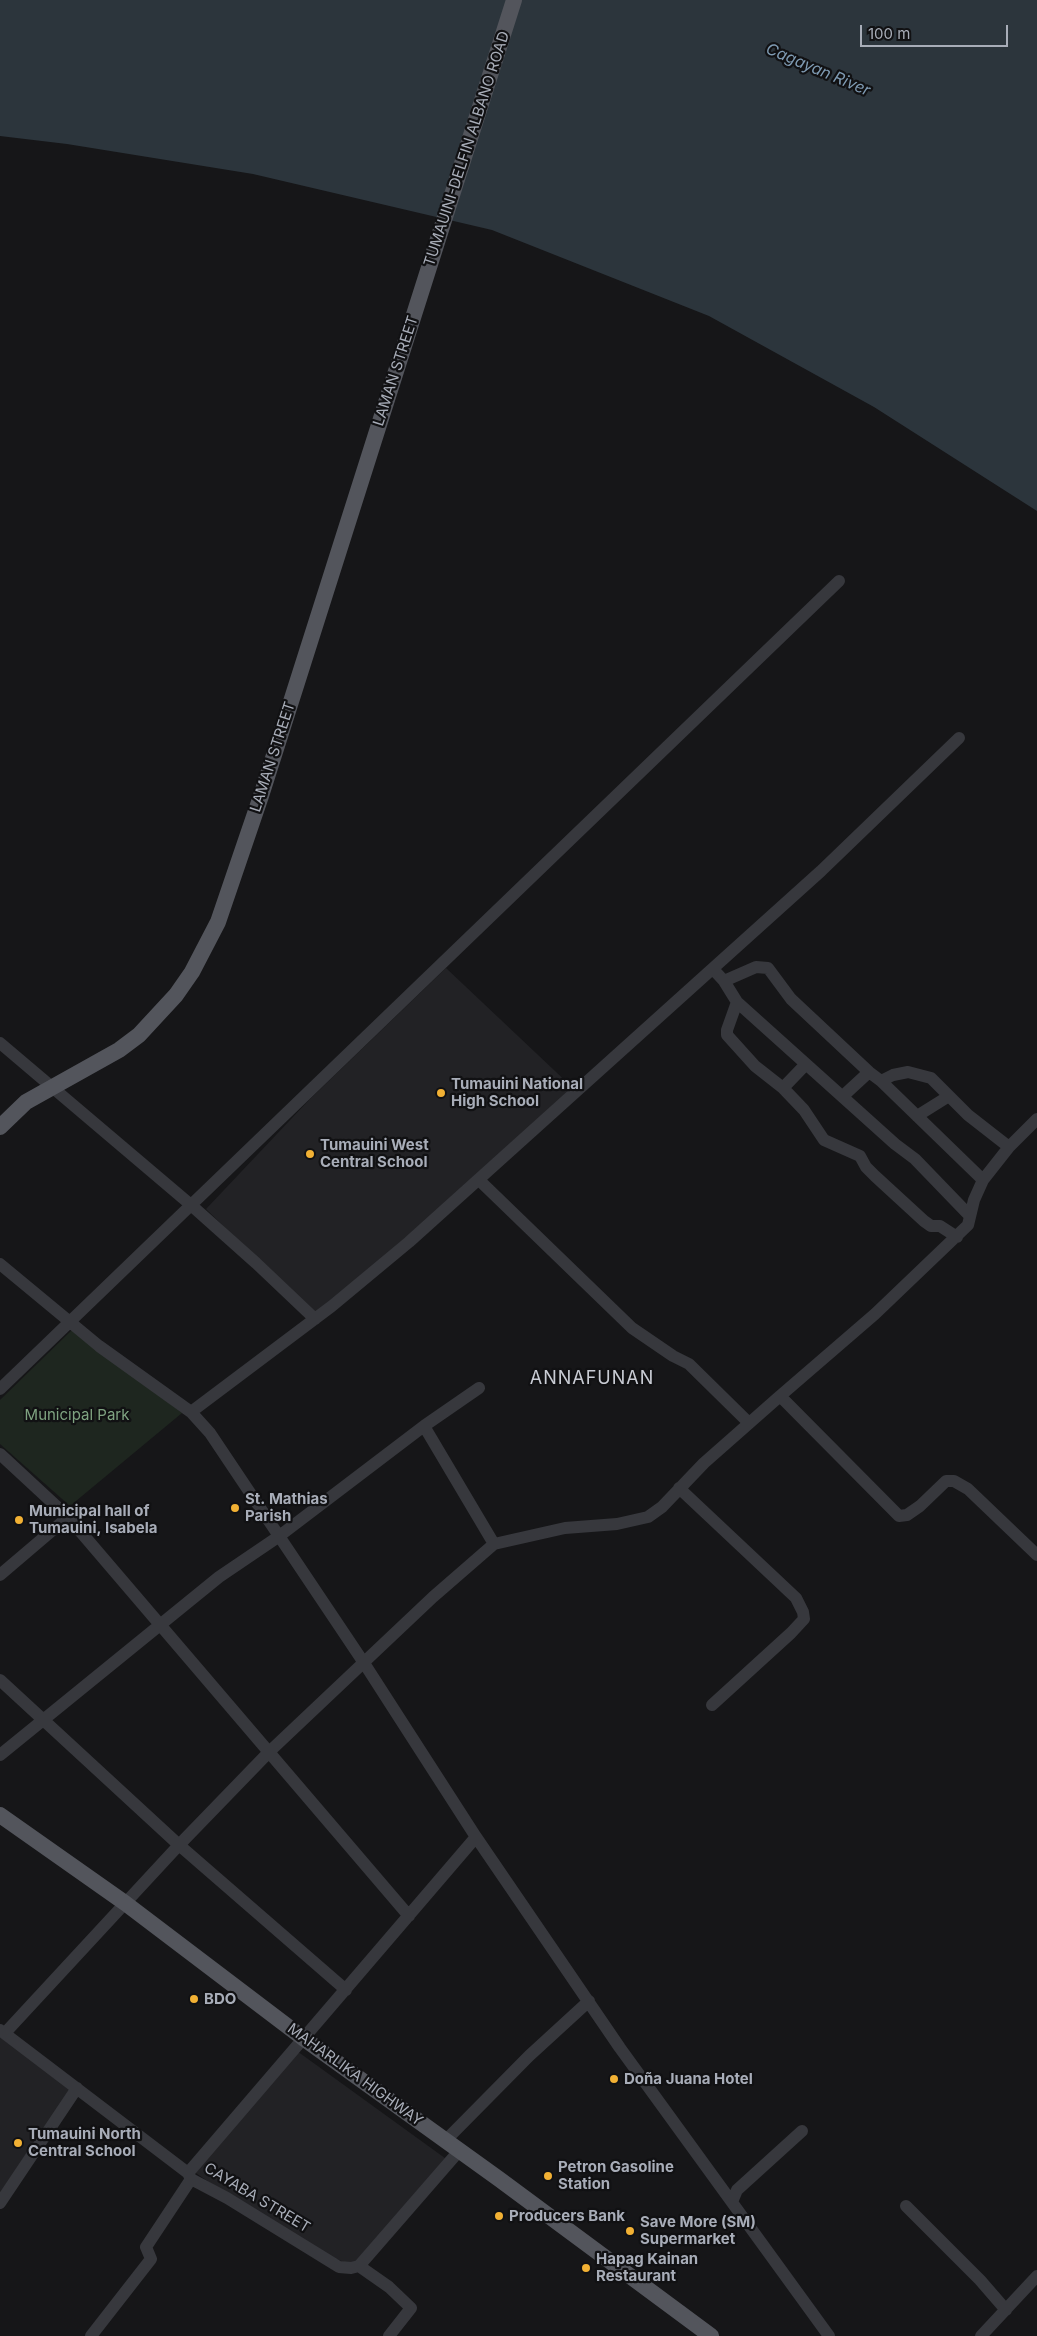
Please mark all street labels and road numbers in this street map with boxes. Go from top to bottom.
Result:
street label: TUMAUINI-DELFIN ALBANO ROAD [420,29,514,269]
street label: LAMAN STREET [370,314,422,428]
street label: LAMAN STREET [247,700,299,814]
street label: MAHARLIKA HIGHWAY [284,2020,426,2130]
street label: CAYABA STREET [201,2159,313,2237]

